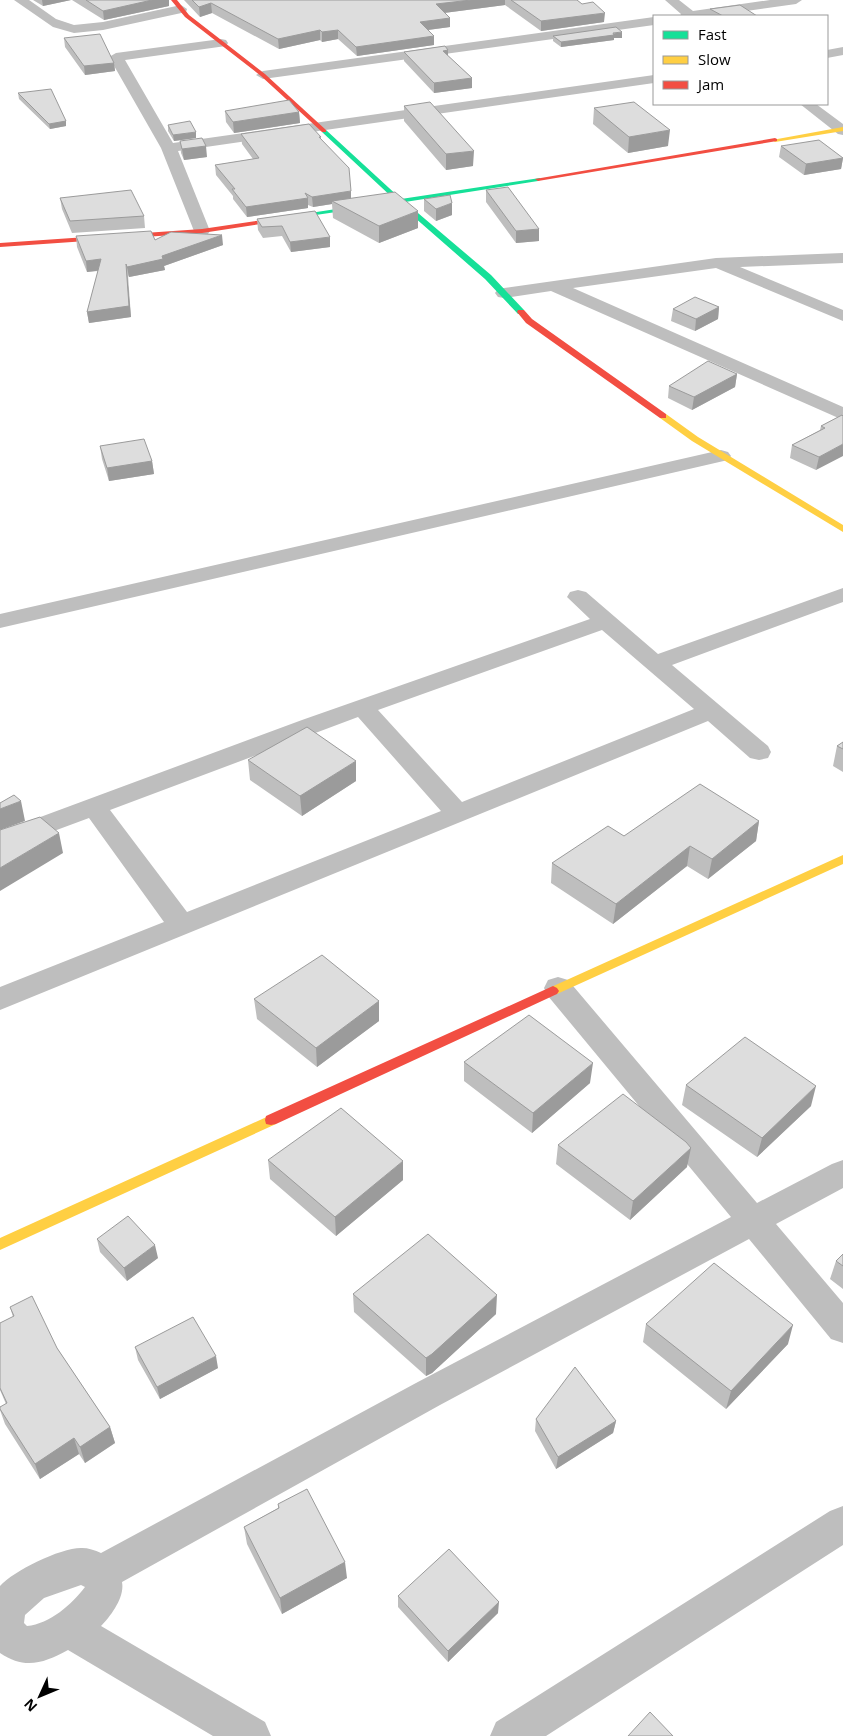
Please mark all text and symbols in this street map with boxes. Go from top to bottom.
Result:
legend [653,15,828,105]
text: Fast [698,24,727,44]
text: Slow [698,49,731,69]
text: Jam [696,74,724,94]
north arrow [15,1671,65,1721]
text: N [19,1695,41,1716]

